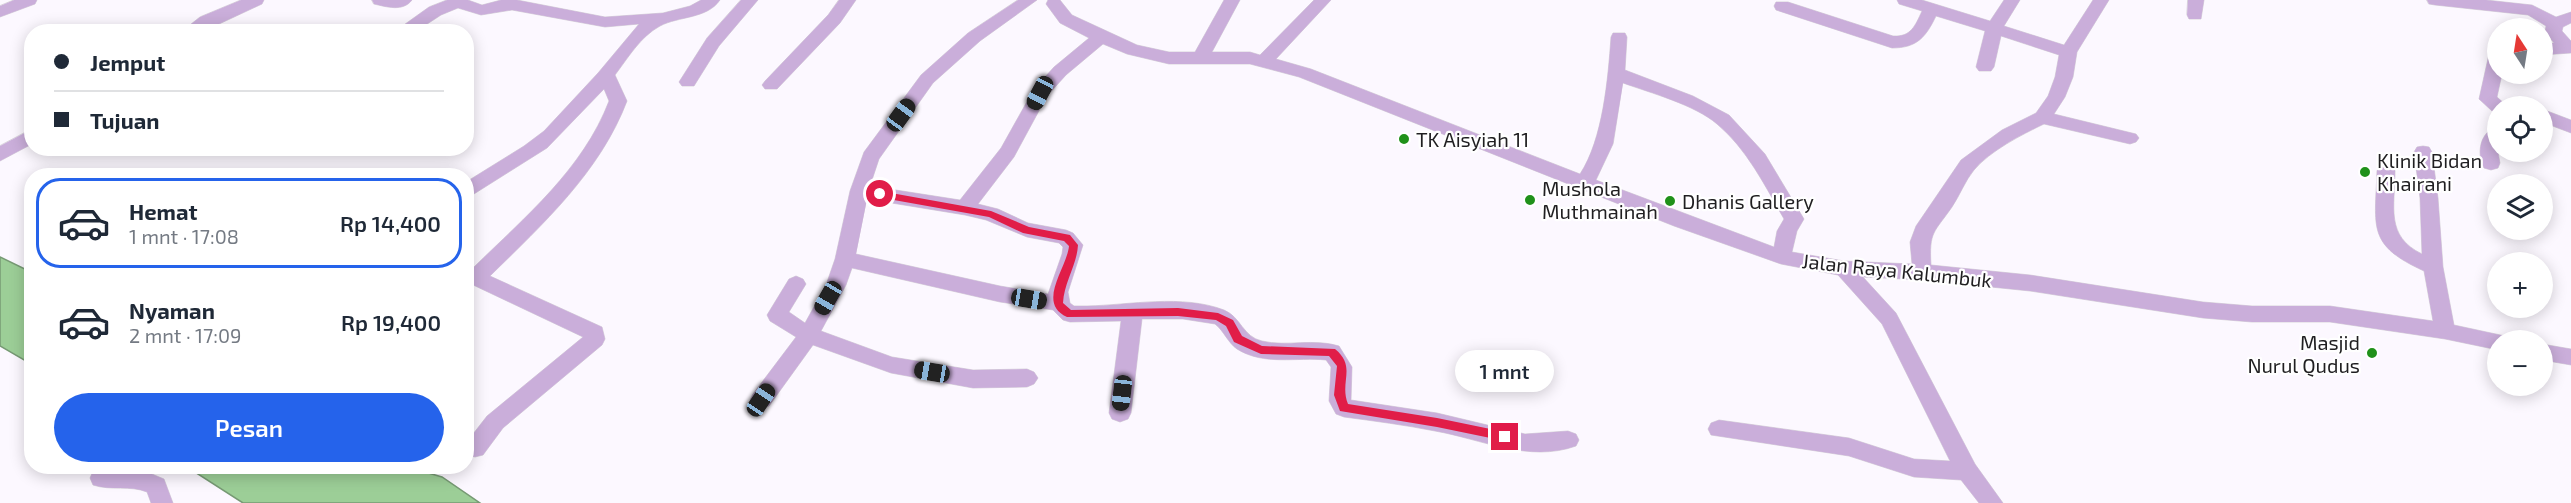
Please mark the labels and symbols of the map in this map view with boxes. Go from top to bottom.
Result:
north arrow [2487,18,2553,84]
car [1024,73,1056,113]
car [883,95,919,135]
place label: TK Aisyiah 11 [1416,127,1529,151]
marker: TK Aisyiah 11 [1397,132,1411,146]
place label: Klinik Bidan Khairani [2377,148,2482,195]
marker: Klinik Bidan Khairani [2358,165,2372,179]
place label: Mushola Muthmainah [1542,176,1658,223]
route start [866,180,893,207]
place label: Dhanis Gallery [1682,189,1814,213]
marker: Mushola Muthmainah [1523,193,1537,207]
marker: Dhanis Gallery [1663,194,1677,208]
street label: Jalan Raya Kalumbuk [1801,248,1993,292]
car [811,278,845,318]
car [1010,287,1048,311]
place label: Masjid Nurul Qudus [2247,330,2360,377]
marker: Masjid Nurul Qudus [2365,346,2379,360]
callout: 1 mnt [1456,350,1555,392]
car [913,360,951,384]
car [1111,374,1133,412]
car [743,380,779,420]
route end [1491,423,1518,450]

